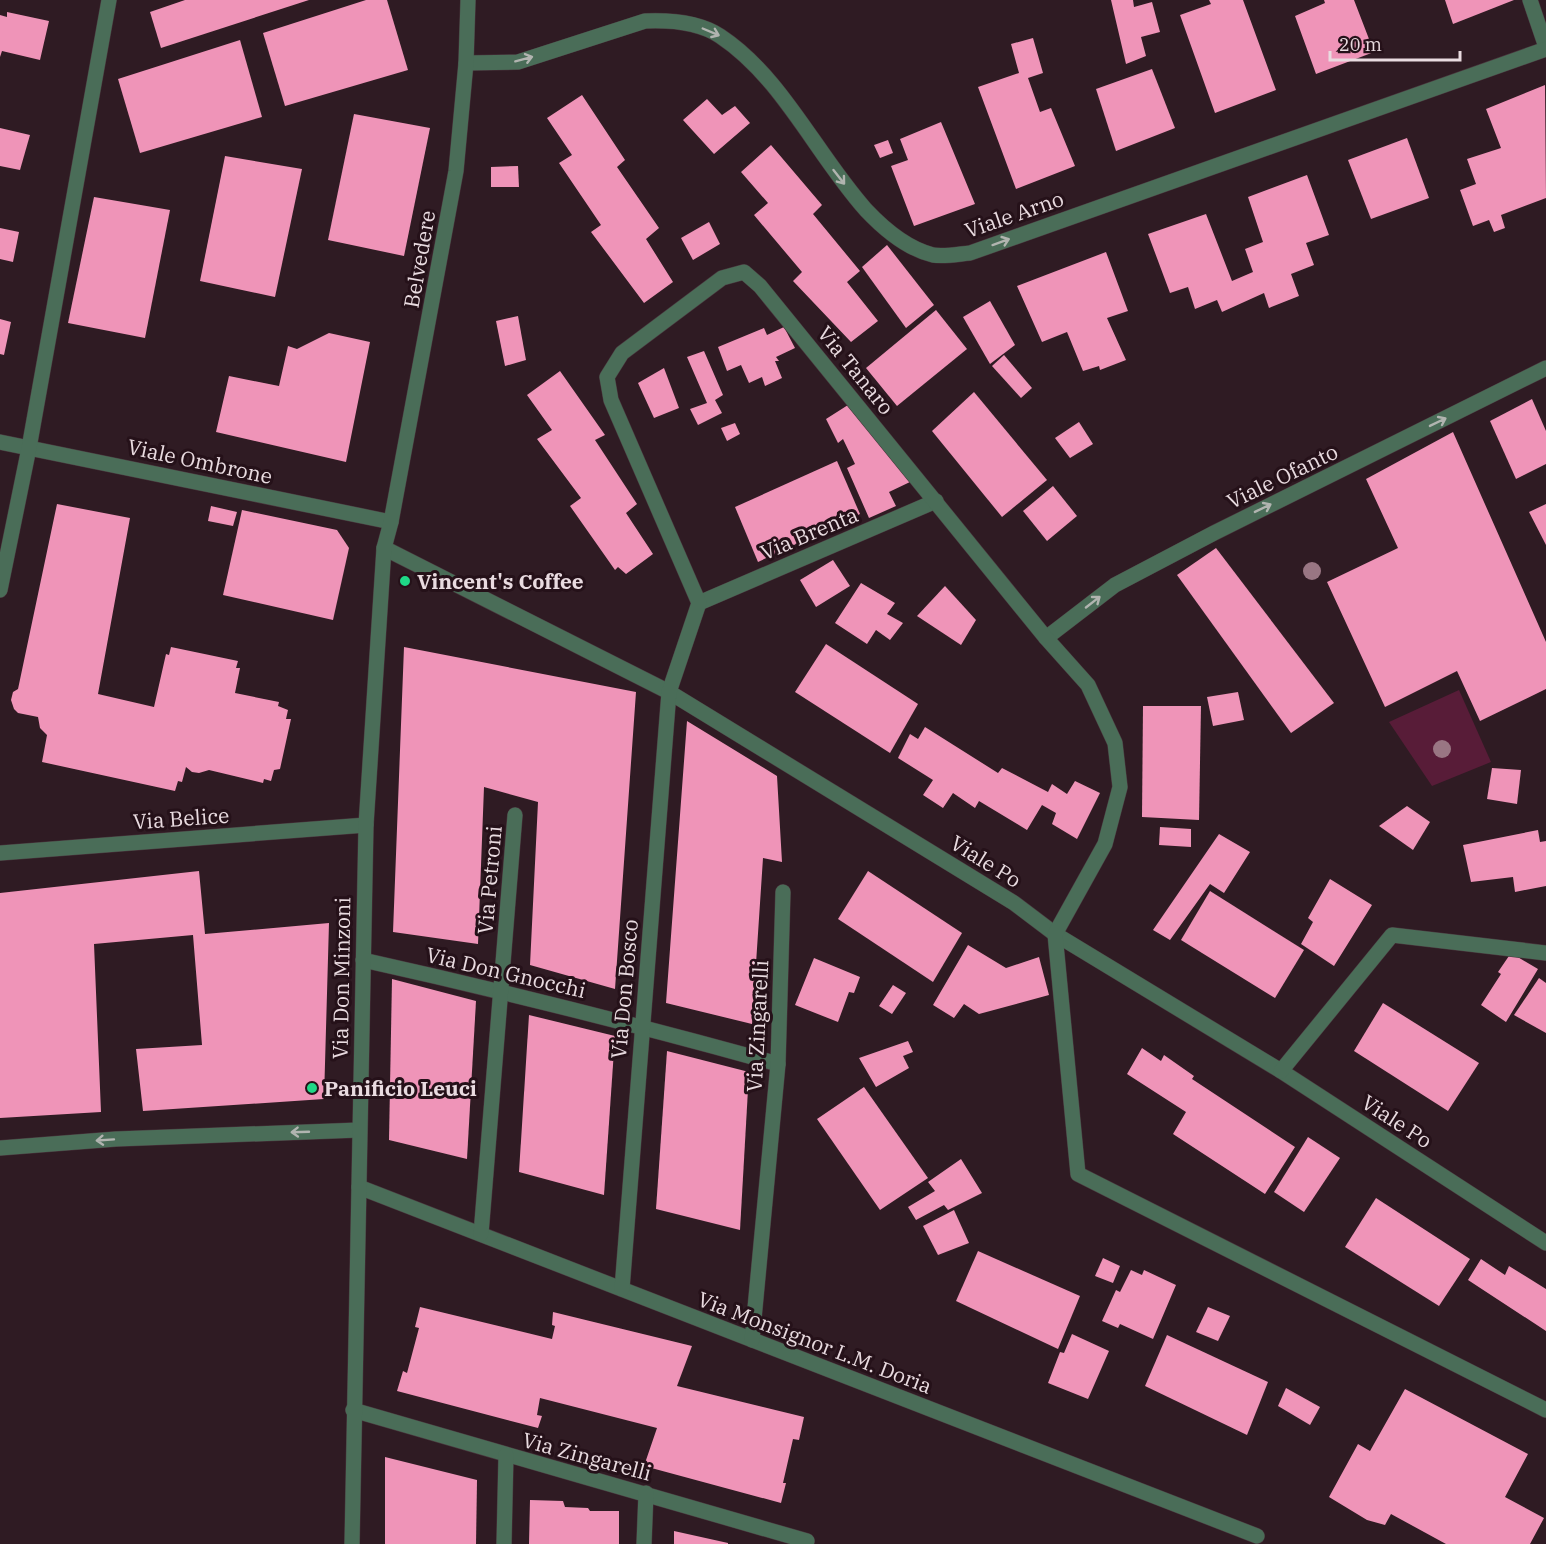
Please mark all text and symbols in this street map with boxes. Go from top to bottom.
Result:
scale bar [1330,24,1460,62]
one-way arrow [701,27,720,38]
text: 20 m [1339,33,1382,56]
one-way arrow [514,53,533,64]
one-way arrow [832,168,845,184]
street label: Viale Arno [961,184,1067,244]
street label: Belvedere [397,208,441,310]
one-way arrow [991,235,1010,246]
street label: Via Tanaro [812,320,900,420]
one-way arrow [1429,415,1447,427]
street label: Viale Ombrone [125,432,275,490]
street label: Viale Ofanto [1222,437,1342,515]
street label: Via Brenta [756,500,862,566]
one-way arrow [1254,502,1272,514]
place label: Vincent's Coffee [417,567,584,595]
marker: Vincent's Coffee [398,574,412,588]
one-way arrow [1084,596,1100,609]
street label: Via Belice [132,801,230,835]
street label: Via Petroni [470,824,508,936]
street label: Viale Po [945,828,1027,894]
street label: Via Don Minzoni [326,897,356,1059]
street label: Via Don Bosco [604,918,644,1060]
street label: Via Don Gnocchi [423,940,589,1004]
street label: Via Zingarelli [740,959,774,1093]
place label: Panificio Leuci [324,1074,477,1102]
marker: Panificio Leuci [305,1081,319,1095]
street label: Viale Po [1356,1088,1438,1154]
one-way arrow [291,1126,311,1137]
one-way arrow [96,1134,116,1145]
street label: Via Monsignor L.M. Doria [694,1284,936,1400]
street label: Via Zingarelli [519,1425,655,1487]

